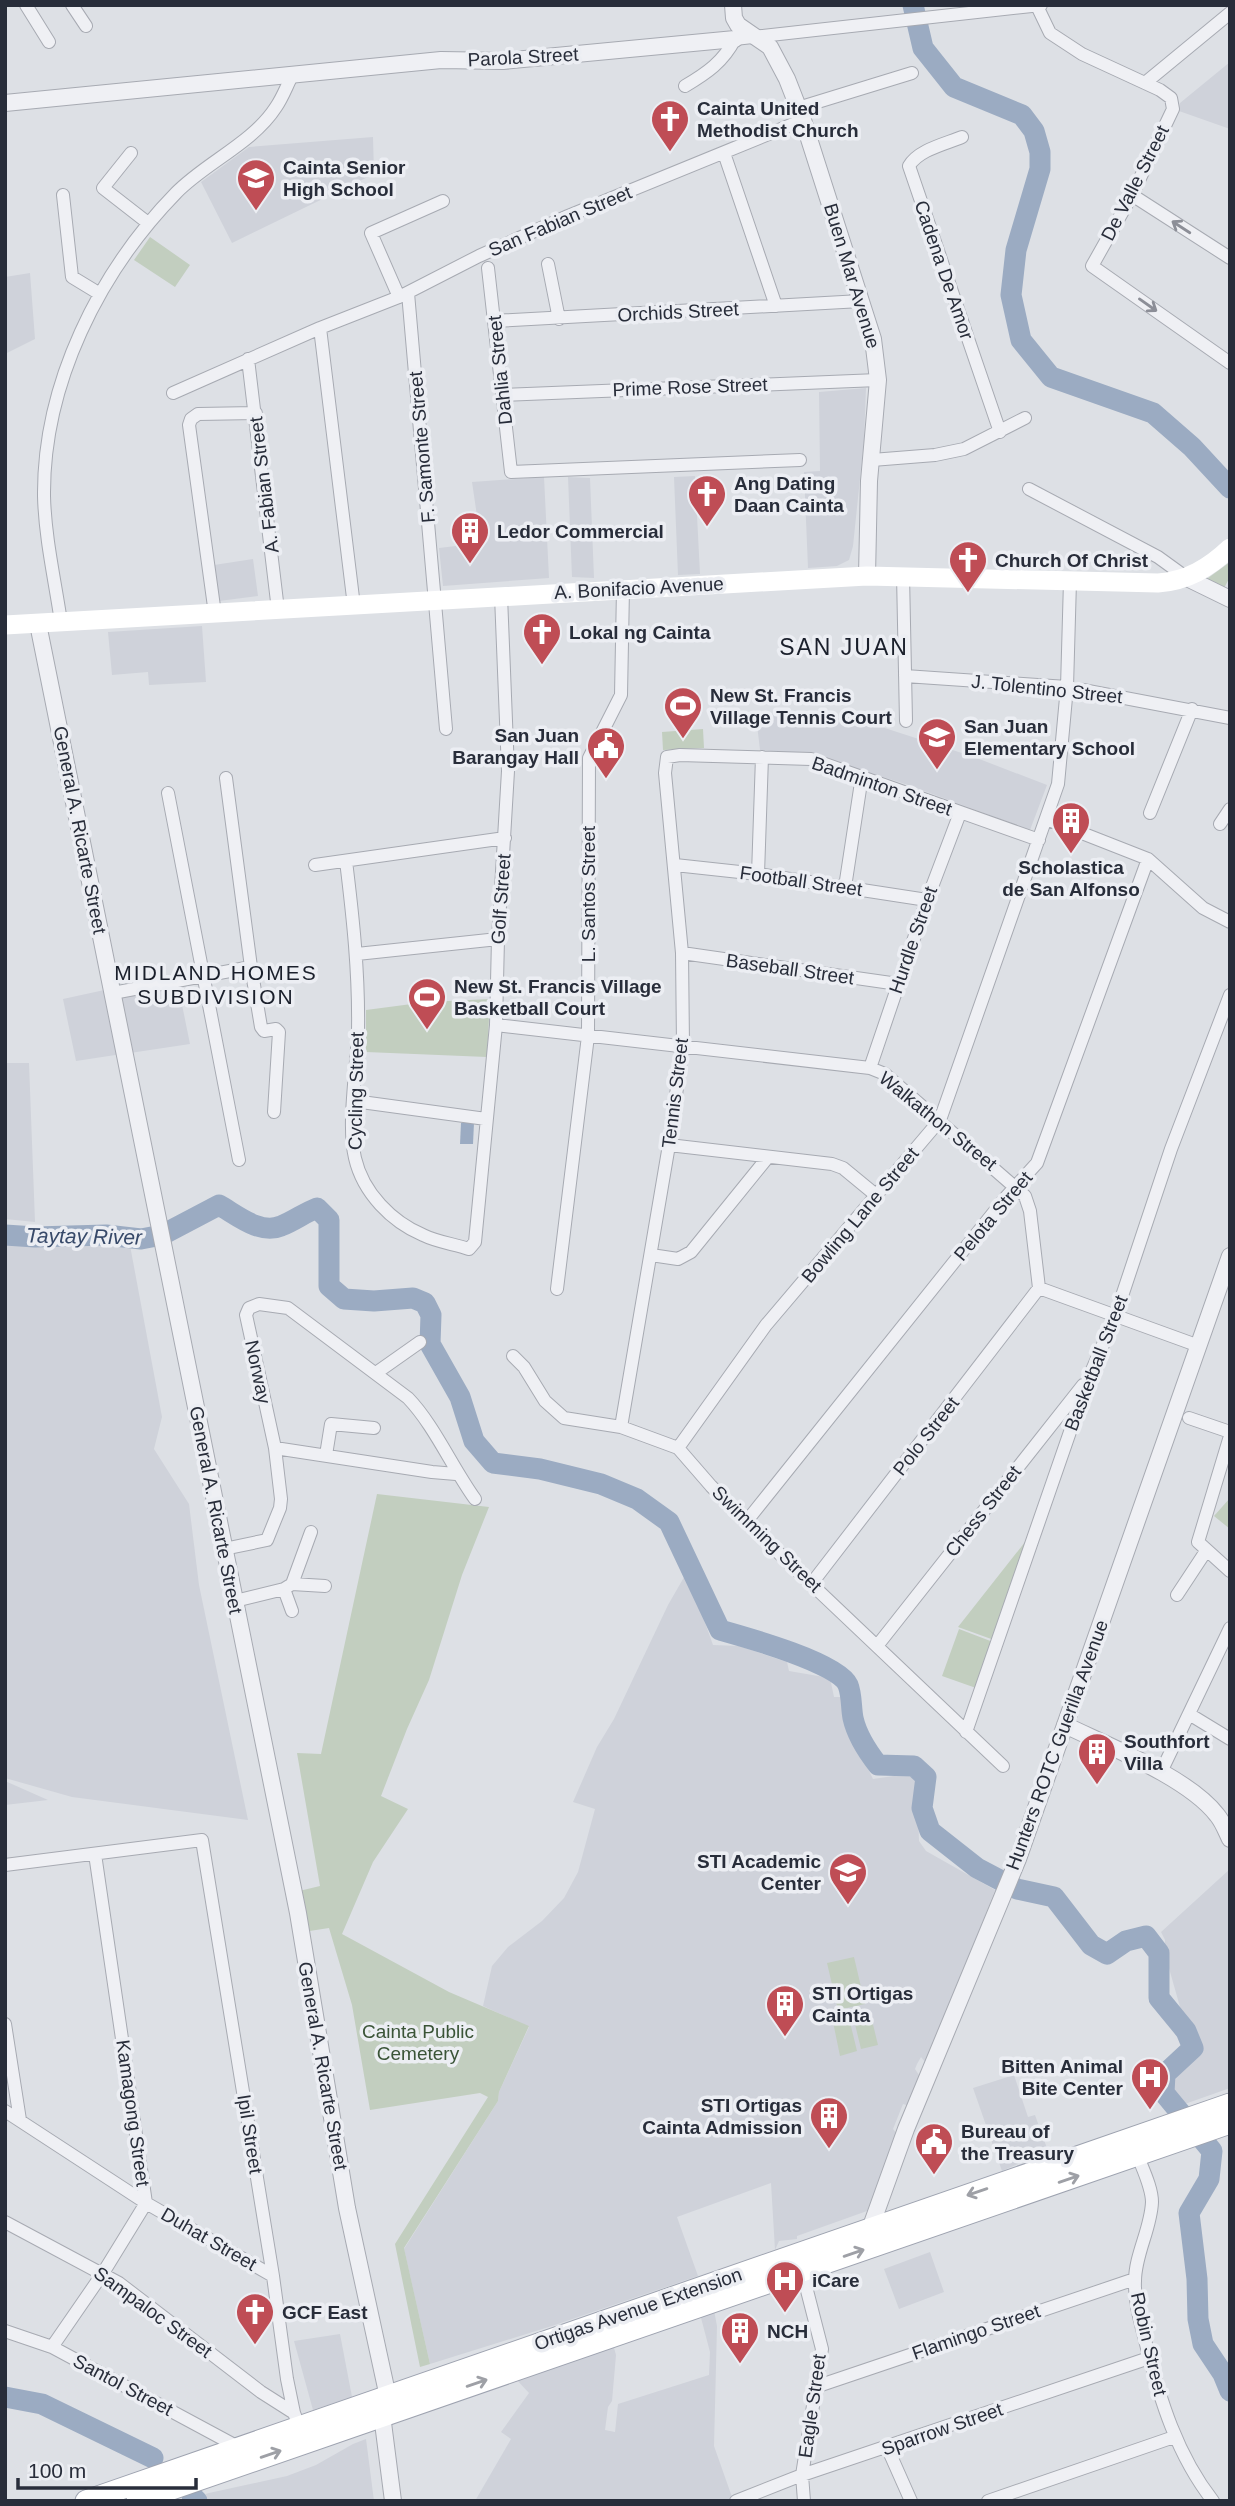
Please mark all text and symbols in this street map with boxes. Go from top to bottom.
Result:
street label: Parola Street [467,44,580,70]
church icon: Cainta United Methodist Church [649,98,691,153]
place label: Cainta United Methodist Church [697,98,859,141]
street label: De Valle Street [1097,121,1173,244]
school or university icon: Cainta Senior High School [235,157,277,212]
place label: Cainta Senior High School [283,157,406,200]
street label: San Fabian Street [485,181,635,261]
street label: Cadena De Amor [910,198,978,343]
street label: Buen Mar Avenue [820,201,884,351]
one-way arrow [1172,219,1191,234]
street label: Orchids Street [617,298,740,326]
one-way arrow [1138,298,1157,313]
street label: Dahlia Street [484,314,516,426]
street label: F. Samonte Street [405,370,439,524]
street label: Prime Rose Street [612,374,769,400]
street label: A. Fabian Street [245,415,283,554]
church icon: Ang Dating Daan Cainta [686,473,728,528]
place label: Ang Dating Daan Cainta [734,473,844,516]
building icon: Ledor Commercial [449,510,491,565]
place label: Ledor Commercial [497,521,664,542]
church icon: Church Of Christ [947,539,989,594]
place label: Church Of Christ [995,550,1149,571]
street label: A. Bonifacio Avenue [554,573,724,603]
church icon: Lokal ng Cainta [521,611,563,666]
place label: Lokal ng Cainta [569,622,711,643]
district label: SAN JUAN [779,634,909,660]
street label: J. Tolentino Street [970,671,1124,707]
sports icon: New St. Francis Village Tennis Court [662,685,704,740]
place label: New St. Francis Village Tennis Court [710,685,893,728]
school or university icon: San Juan Elementary School [916,716,958,771]
place label: San Juan Elementary School [964,716,1135,759]
street label: General A. Ricarte Street [50,724,111,936]
place label: San Juan Barangay Hall [452,725,579,768]
public building icon: San Juan Barangay Hall [585,725,627,780]
street label: Badminton Street [809,752,955,820]
building icon: Scholastica de San Alfonso [1050,800,1092,855]
street label: L. Santos Street [578,825,599,962]
street label: Golf Street [487,852,515,945]
place label: Scholastica de San Alfonso [1002,857,1140,900]
street label: Football Street [738,862,864,900]
street label: Hurdle Street [885,883,941,996]
street label: Baseball Street [725,950,856,988]
district label: MIDLAND HOMES SUBDIVISION [114,961,318,1008]
sports icon: New St. Francis Village Basketball Court [406,976,448,1031]
place label: New St. Francis Village Basketball Court [454,976,662,1019]
street label: Cycling Street [344,1031,368,1150]
street label: Tennis Street [658,1036,692,1149]
street label: Walkathon Street [875,1067,1002,1175]
street label: Bowling Lane Street [797,1143,923,1287]
street label: Pelota Street [950,1167,1037,1265]
water label: Taytay River [26,1223,143,1249]
street label: Basketball Street [1060,1292,1132,1434]
street label: Norway [241,1338,275,1406]
street label: Polo Street [889,1392,964,1480]
street label: General A. Ricarte Street [186,1404,247,1616]
street label: Chess Street [941,1461,1026,1561]
street label: Swimming Street [708,1482,826,1597]
street label: Hunters ROTC Guerilla Avenue [1002,1617,1112,1873]
building icon: Southfort Villa [1076,1731,1118,1786]
place label: Southfort Villa [1124,1731,1210,1774]
place label: STI Academic Center [697,1851,822,1894]
school or university icon: STI Academic Center [827,1851,869,1906]
street label: General A. Ricarte Street [294,1960,352,2173]
building icon: STI Ortigas Cainta [764,1983,806,2038]
place label: STI Ortigas Cainta [812,1983,913,2026]
park label: Cainta Public Cemetery [362,2021,474,2064]
street label: Kamagong Street [112,2038,154,2188]
place label: Bitten Animal Bite Center [1001,2056,1124,2099]
hospital icon: Bitten Animal Bite Center [1129,2056,1171,2111]
street label: Ipil Street [233,2093,267,2176]
place label: STI Ortigas Cainta Admission [642,2095,802,2138]
building icon: STI Ortigas Cainta Admission [808,2095,850,2150]
public building icon: Bureau of the Treasury [913,2121,955,2176]
place label: Bureau of the Treasury [961,2121,1074,2164]
one-way arrow [1058,2172,1080,2184]
one-way arrow [966,2187,988,2199]
street label: Duhat Street [158,2203,261,2275]
one-way arrow [843,2246,865,2258]
hospital icon: iCare [764,2259,806,2314]
street label: Sampaloc Street [90,2262,217,2362]
street label: Ortigas Avenue Extension [531,2264,745,2354]
place label: iCare [812,2270,860,2291]
street label: Robin Street [1127,2290,1171,2399]
church icon: GCF East [234,2291,276,2346]
street label: Flamingo Street [909,2300,1043,2364]
place label: GCF East [282,2302,368,2323]
building icon: NCH [719,2310,761,2365]
place label: NCH [767,2321,808,2342]
street label: Santol Street [70,2350,177,2420]
street label: Eagle Street [794,2352,830,2459]
one-way arrow [466,2376,488,2389]
street label: Sparrow Street [879,2398,1006,2460]
scale bar [18,2446,196,2490]
one-way arrow [259,2447,281,2459]
text: 100 m [28,2459,86,2482]

